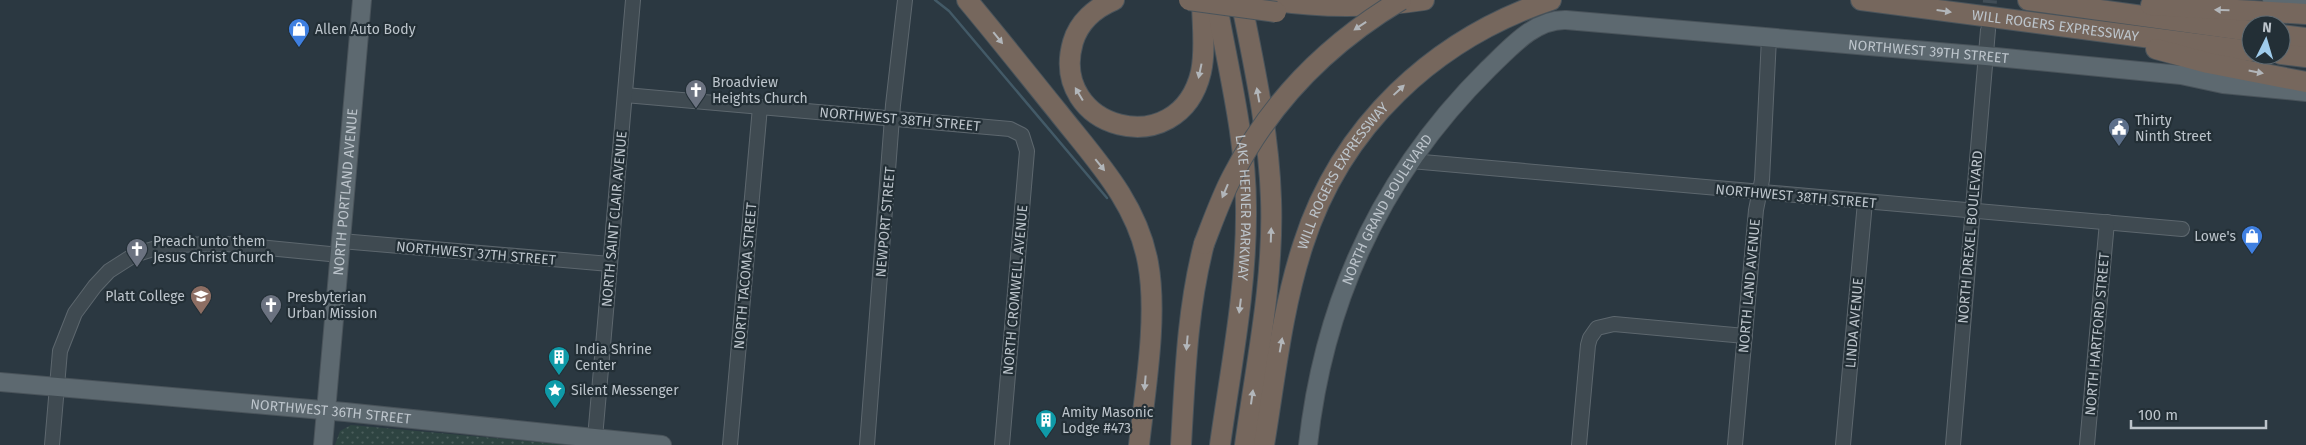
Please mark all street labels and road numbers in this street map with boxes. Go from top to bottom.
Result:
street label: WILL ROGERS EXPRESSWAY [1971,7,2140,45]
street label: NORTHWEST 39TH STREET [1847,36,2010,67]
street label: WILL ROGERS EXPRESSWAY [1294,99,1392,252]
street label: NORTHWEST 38TH STREET [819,104,982,135]
street label: NORTH PORTLAND AVENUE [330,108,361,276]
street label: NORTH SAINT CLAIR AVENUE [598,130,631,308]
street label: NORTH GRAND BOULEVARD [1339,131,1436,288]
street label: LAKE HEFNER PARKWAY [1232,134,1254,282]
street label: NORTH DREXEL BOULEVARD [1954,150,1987,324]
street label: NEWPORT STREET [872,165,899,278]
street label: NORTHWEST 38TH STREET [1715,181,1878,212]
street label: NORTH TACOMA STREET [731,201,760,350]
street label: NORTH CROMWELL AVENUE [1000,204,1031,376]
street label: NORTH LAND AVENUE [1735,218,1764,354]
street label: NORTHWEST 37TH STREET [395,238,557,269]
street label: NORTH HARTFORD STREET [2082,251,2113,416]
street label: LINDA AVENUE [1842,277,1867,369]
street label: NORTHWEST 36TH STREET [250,396,412,428]

